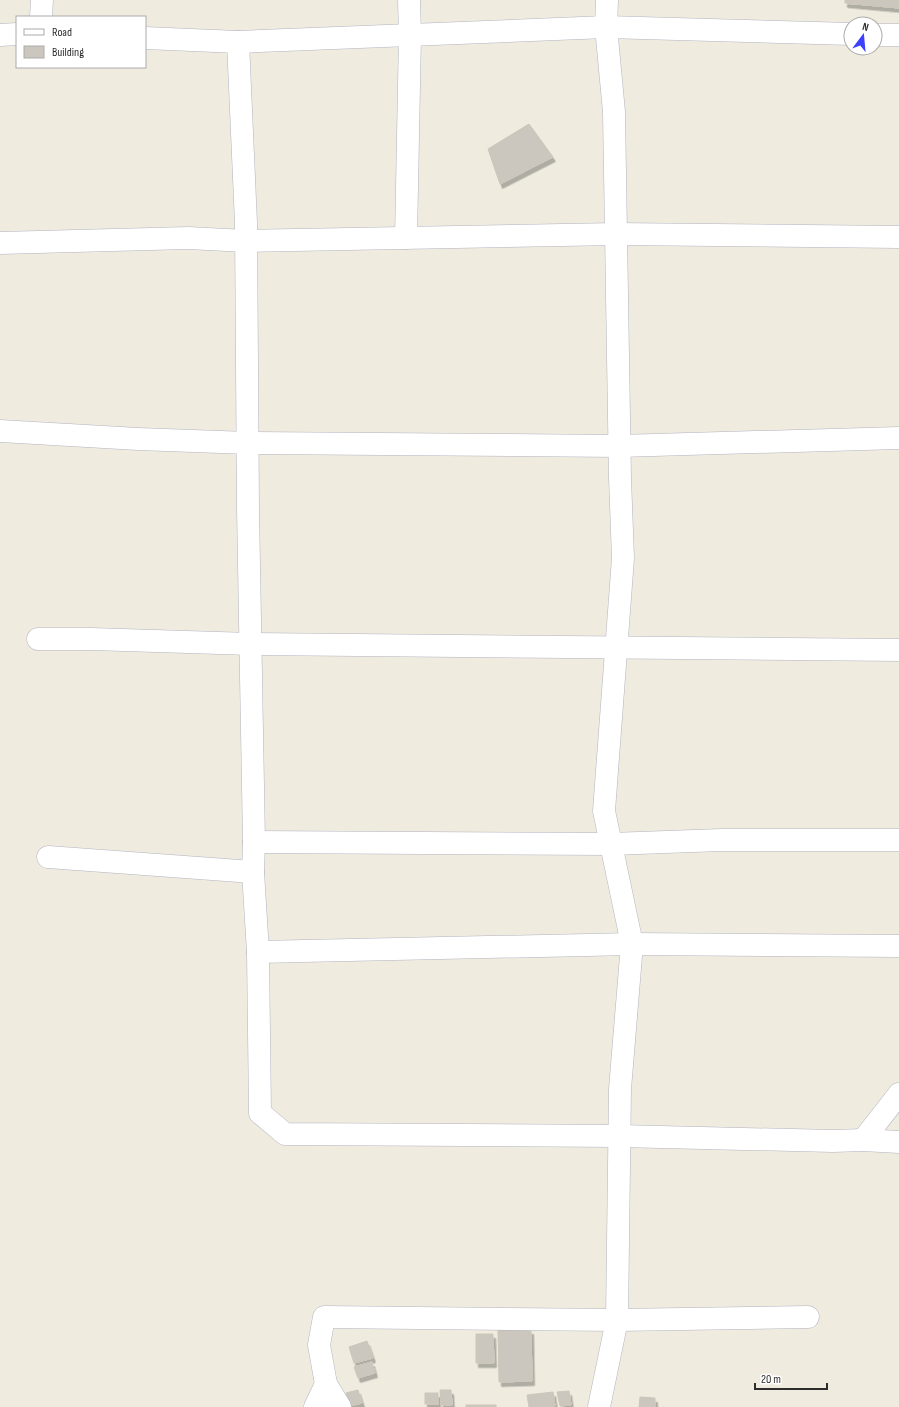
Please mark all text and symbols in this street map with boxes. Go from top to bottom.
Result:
legend [16,16,146,68]
north arrow [843,16,883,56]
text: N [861,20,870,34]
text: Road [52,25,72,40]
text: Building [52,45,84,60]
scale bar [755,1365,827,1391]
text: 20 m [761,1372,781,1387]

